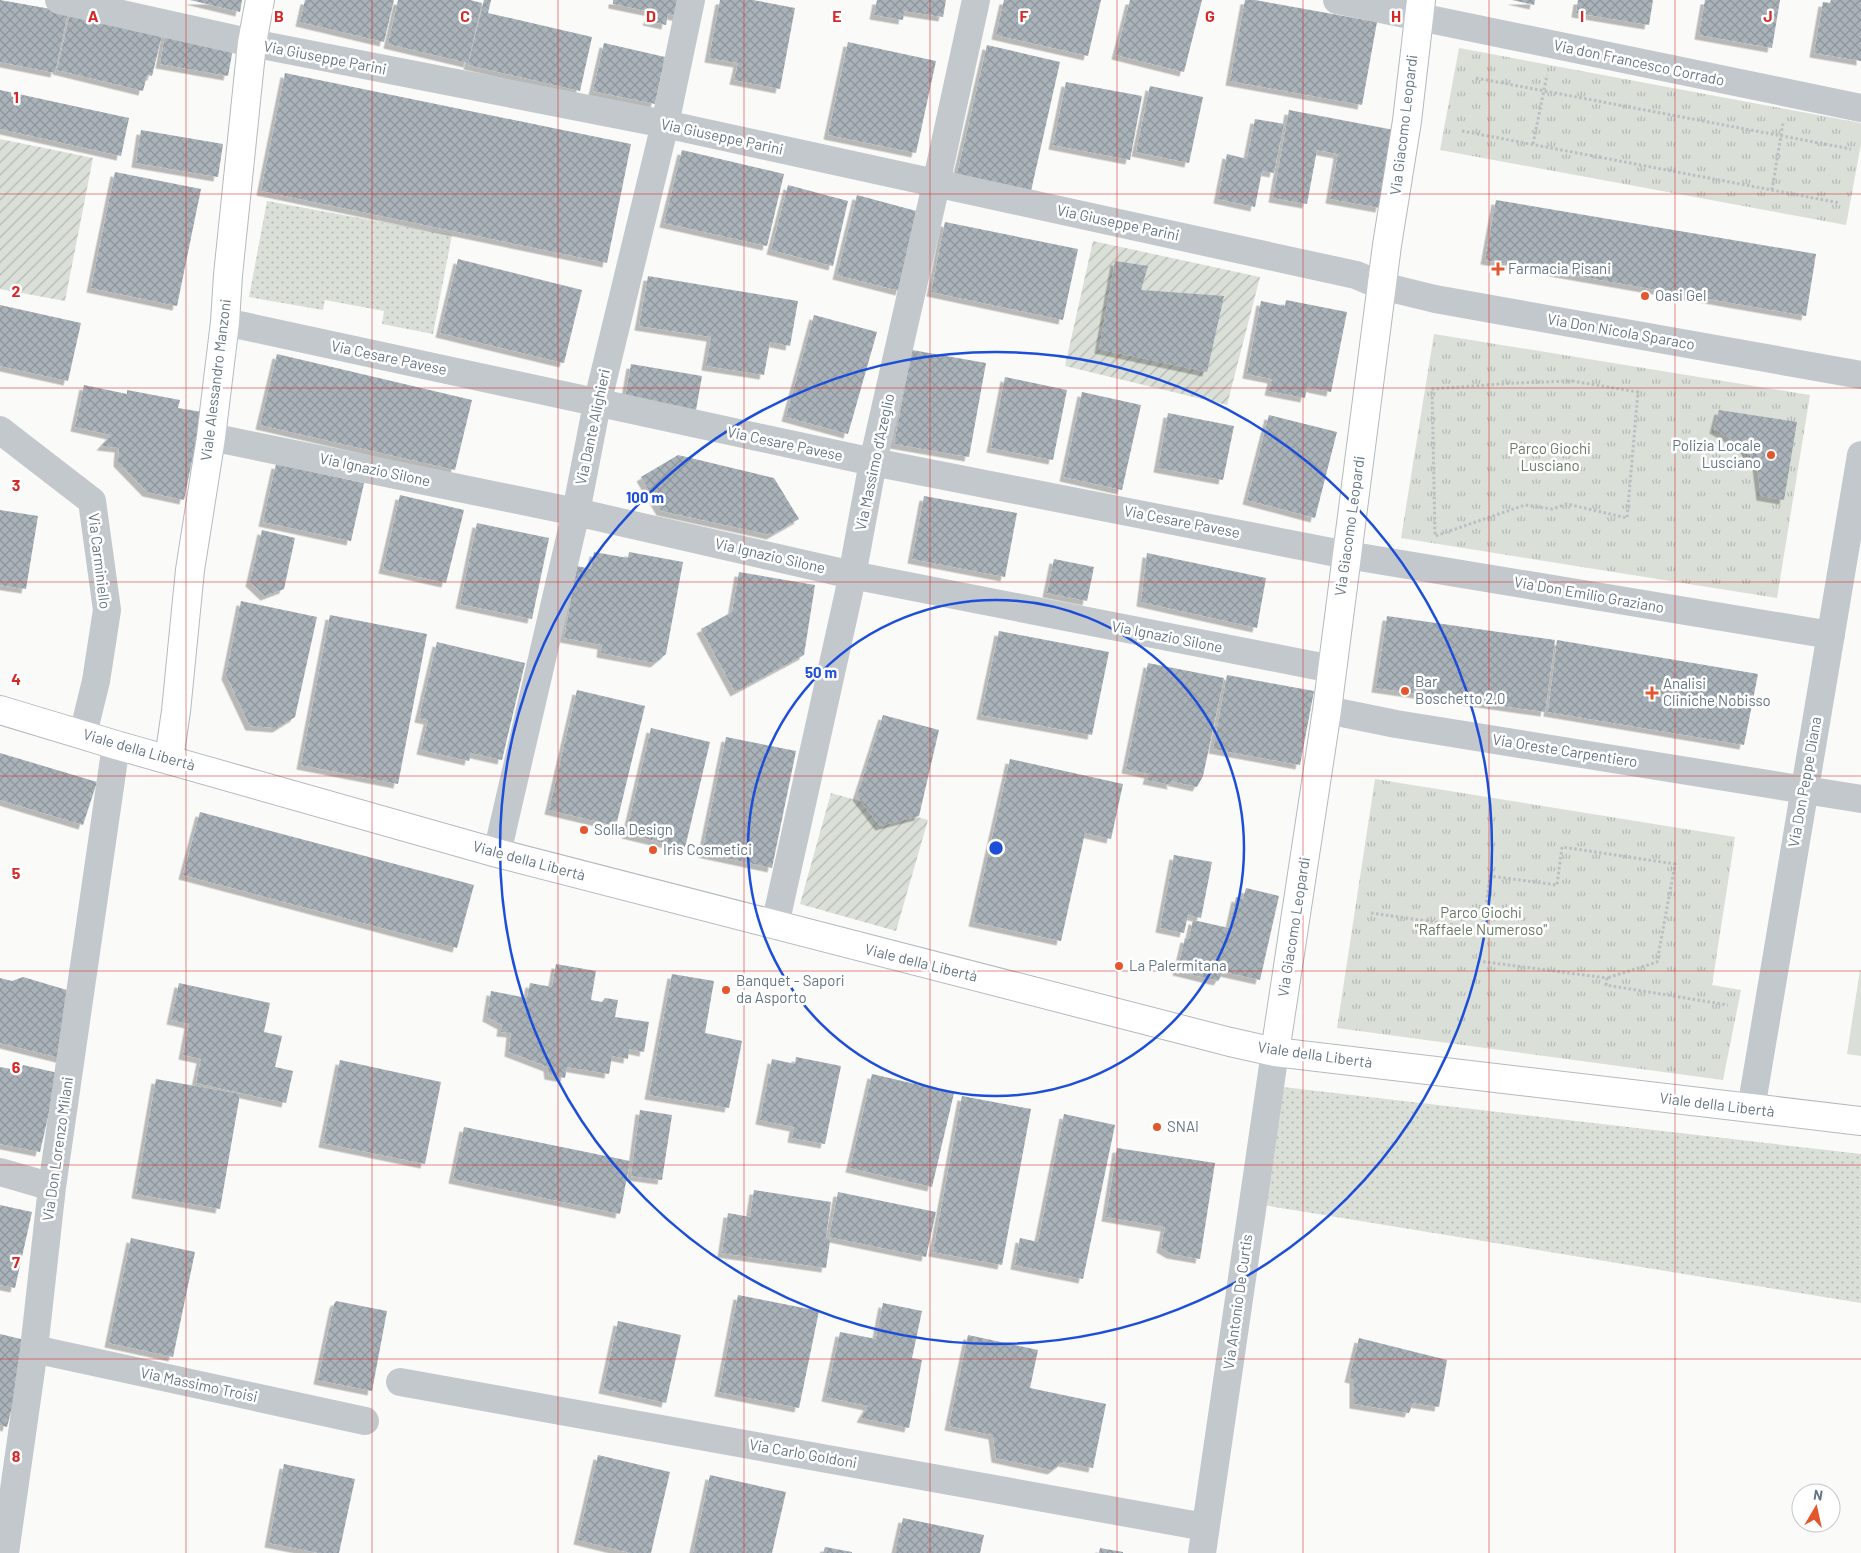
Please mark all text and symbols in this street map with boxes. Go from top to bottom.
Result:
text: A [88,6,99,25]
text: B [274,6,284,25]
text: C [460,6,470,25]
text: D [646,6,656,25]
text: E [832,6,842,25]
text: F [1020,6,1029,25]
text: G [1205,6,1215,25]
text: H [1391,6,1401,25]
text: I [1580,6,1584,25]
text: J [1763,6,1773,25]
street label: Via don Francesco Corrado [1552,35,1726,89]
street label: Via Giuseppe Parini [262,36,388,78]
street label: Via Giacomo Leopardi [1385,54,1421,196]
text: 1 [13,87,19,106]
street label: Via Giuseppe Parini [659,114,785,158]
street label: Via Giuseppe Parini [1055,200,1181,244]
place label: Farmacia Pisani [1508,259,1611,277]
marker: Farmacia Pisani [1492,263,1504,275]
text: 2 [12,281,21,300]
place label: Oasi Gel [1655,286,1707,304]
marker: Oasi Gel [1639,290,1651,302]
street label: Viale Alessandro Manzoni [196,298,234,462]
street label: Via Don Nicola Sparaco [1546,309,1696,353]
street label: Via Cesare Pavese [330,336,449,378]
street label: Via Dante Alighieri [571,367,613,486]
street label: Via Massimo d'Azeglio [851,392,897,532]
street label: Via Cesare Pavese [726,422,845,464]
place label: Polizia Locale Lusciano [1672,436,1761,471]
park label: Parco Giochi Lusciano [1509,439,1591,474]
street label: Via Ignazio Silone [318,448,432,490]
marker: Polizia Locale Lusciano [1765,449,1777,461]
street label: Via Giacomo Leopardi [1330,455,1368,597]
text: 3 [12,475,20,494]
text: 100 m [626,488,664,506]
street label: Via Cesare Pavese [1123,501,1242,541]
street label: Via Carminiello [85,512,115,610]
street label: Via Ignazio Silone [713,534,827,576]
street label: Via Don Emilio Graziano [1513,572,1666,616]
street label: Via Ignazio Silone [1110,616,1224,656]
text: 50 m [805,663,837,681]
text: 4 [11,669,21,688]
place label: Bar Boschetto 2.0 [1415,672,1506,707]
place label: Analisi Cliniche Nobisso [1663,674,1771,709]
marker: Bar Boschetto 2.0 [1399,685,1411,697]
marker: Analisi Cliniche Nobisso [1645,686,1659,700]
street label: Via Don Peppe Diana [1784,715,1824,849]
street label: Viale della Libertà [81,724,197,774]
street label: Via Oreste Carpentiero [1491,730,1639,770]
place label: Solla Design [594,820,673,838]
marker: Solla Design [578,824,590,836]
street label: Viale della Libertà [471,836,587,884]
centre of rings [987,839,1005,857]
place label: Iris Cosmetici [663,840,752,858]
marker: Iris Cosmetici [647,844,659,856]
street label: Via Giacomo Leopardi [1273,856,1313,998]
text: 5 [12,863,21,882]
park label: Parco Giochi "Raffaele Numeroso" [1415,903,1547,938]
street label: Viale della Libertà [863,939,980,985]
place label: La Palermitana [1129,956,1227,974]
marker: La Palermitana [1113,960,1125,972]
place label: Banquet - Sapori da Asporto [736,971,845,1006]
marker: Banquet - Sapori da Asporto [720,984,732,996]
street label: Viale della Libertà [1257,1037,1374,1071]
text: 6 [12,1057,21,1076]
street label: Via Don Lorenzo Milani [38,1076,76,1222]
street label: Viale della Libertà [1659,1088,1776,1120]
place label: SNAI [1167,1117,1199,1135]
marker: SNAI [1151,1121,1163,1133]
street label: Via Antonio De Curtis [1219,1233,1255,1371]
text: 7 [12,1252,20,1271]
street label: Via Massimo Troisi [139,1363,259,1405]
street label: Via Carlo Goldoni [748,1435,858,1471]
text: 8 [12,1446,21,1465]
north arrow [1791,1483,1841,1533]
text: N [1812,1486,1824,1504]

